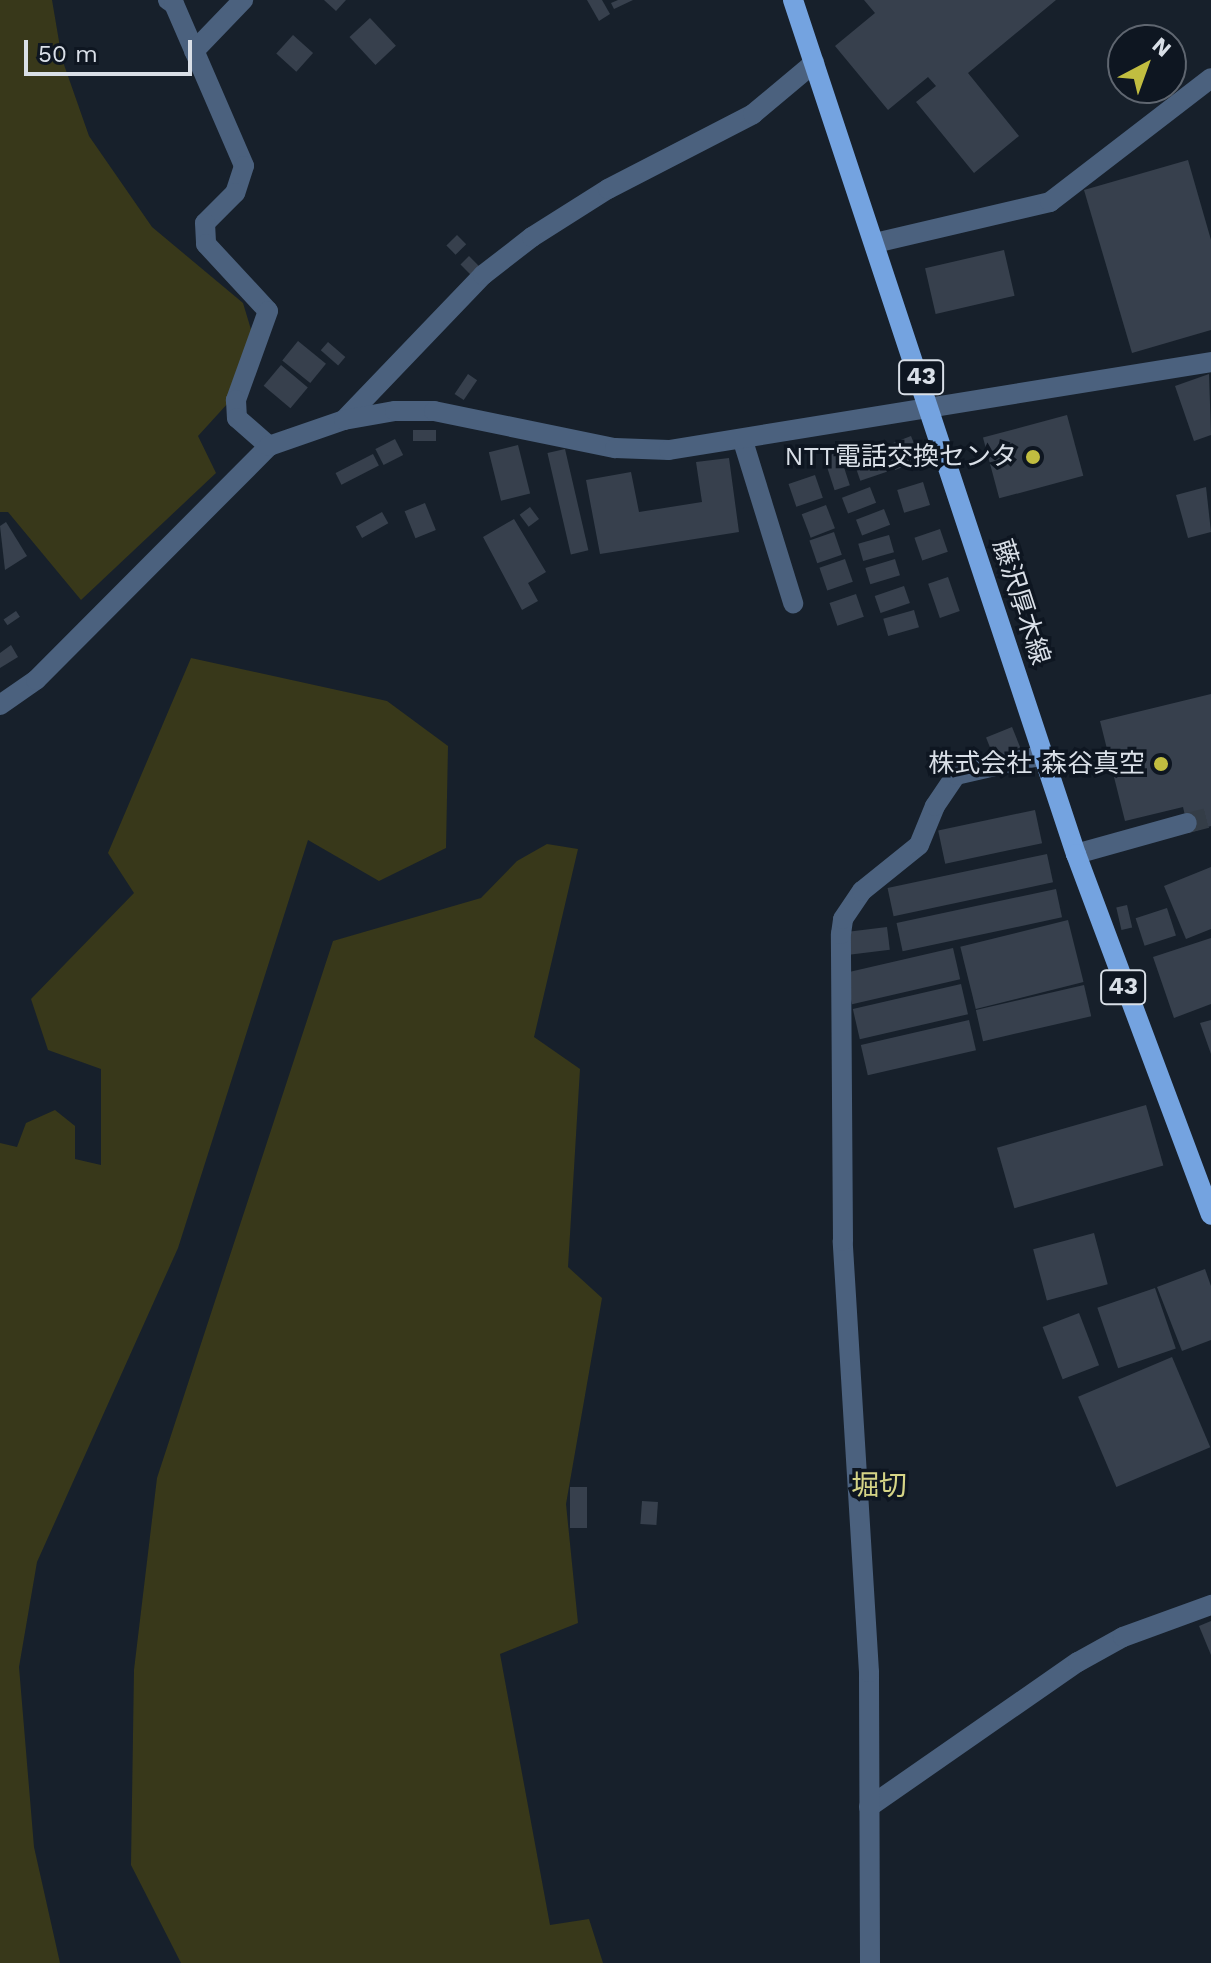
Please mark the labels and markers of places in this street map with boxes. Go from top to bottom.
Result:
place label: NTT電話交換センタ [785,441,1017,473]
marker: NTT電話交換センタ [1024,448,1042,466]
place label: 株式会社 森谷真空 [928,748,1145,780]
marker: 株式会社 森谷真空 [1152,755,1170,773]

